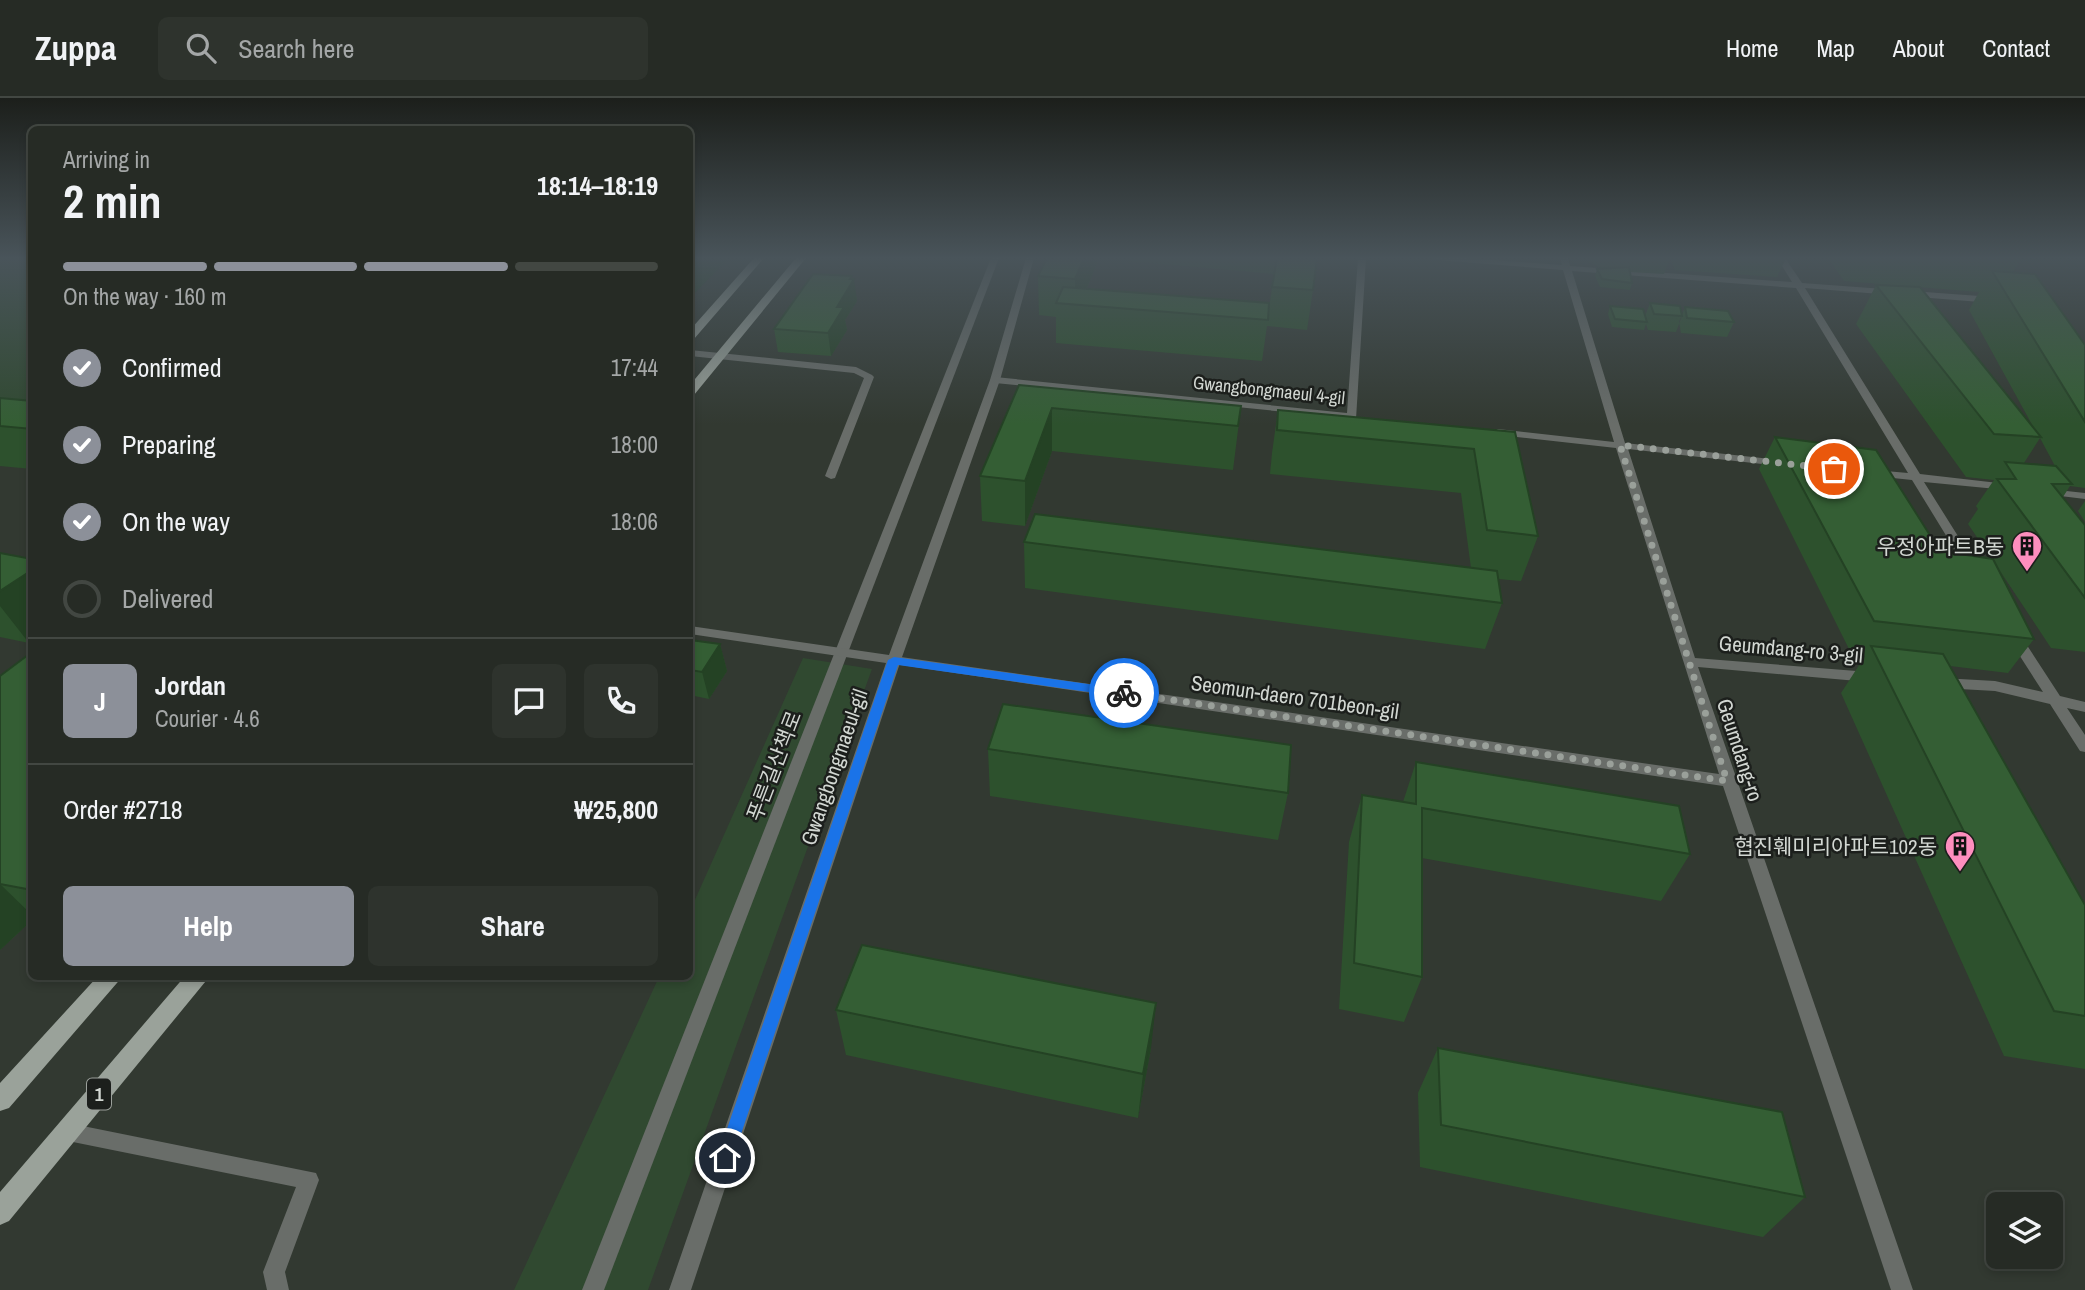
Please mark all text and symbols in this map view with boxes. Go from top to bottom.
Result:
search box [158,17,648,80]
text: Zuppa [35,26,116,70]
icon: search [182,29,220,67]
text: Search here [238,31,354,66]
text: Home [1726,32,1778,64]
text: Map [1816,32,1855,64]
text: About [1893,32,1944,64]
text: Contact [1982,32,2050,64]
text: Arriving in [63,144,150,175]
text: 18:14–18:19 [537,168,658,203]
text: 2 min [63,170,162,232]
text: On the way · 160 m [63,281,227,312]
icon: check [63,349,101,387]
text: Confirmed [122,350,222,385]
text: 17:44 [611,352,658,383]
street label: Gwangbongmaeul 4-gil [1192,370,1346,410]
icon: check [63,426,101,464]
text: Preparing [122,427,216,462]
text: 18:00 [611,429,658,460]
pin [1804,439,1864,499]
icon: bag [1815,450,1853,488]
icon: check [63,503,101,541]
text: On the way [122,504,230,539]
text: 18:06 [611,506,658,537]
building icon: 우정아파트B동 [2010,529,2044,573]
place label: 우정아파트B동 [1877,532,2004,561]
text: Delivered [122,581,213,616]
street label: Geumdang-ro 3-gil [1718,628,1864,670]
courier [1089,658,1159,728]
button: chat [492,664,566,738]
button: phone [584,664,658,738]
text: Jordan [155,668,226,703]
street label: Seomun-daero 701beon-gil [1189,668,1401,726]
icon: bike [1105,674,1143,712]
text: J [94,684,106,719]
street label: Gwangbongmaeul-gil [794,685,874,849]
street label: Geumdang-ro [1710,695,1770,805]
text: Courier · 4.6 [155,703,260,734]
street label: 푸른길산책로 [740,707,808,825]
text: Order #2718 [63,792,183,827]
text: ₩25,800 [574,792,658,827]
building icon: 협진훼미리아파트102동 [1943,829,1977,873]
place label: 협진훼미리아파트102동 [1734,832,1937,861]
button: Help [63,886,354,966]
button: Share [368,886,658,966]
road number: 1 [87,1078,111,1110]
pin [695,1128,755,1188]
icon: home [706,1139,744,1177]
map controls [1986,1192,2063,1269]
button: layers [1986,1192,2063,1269]

